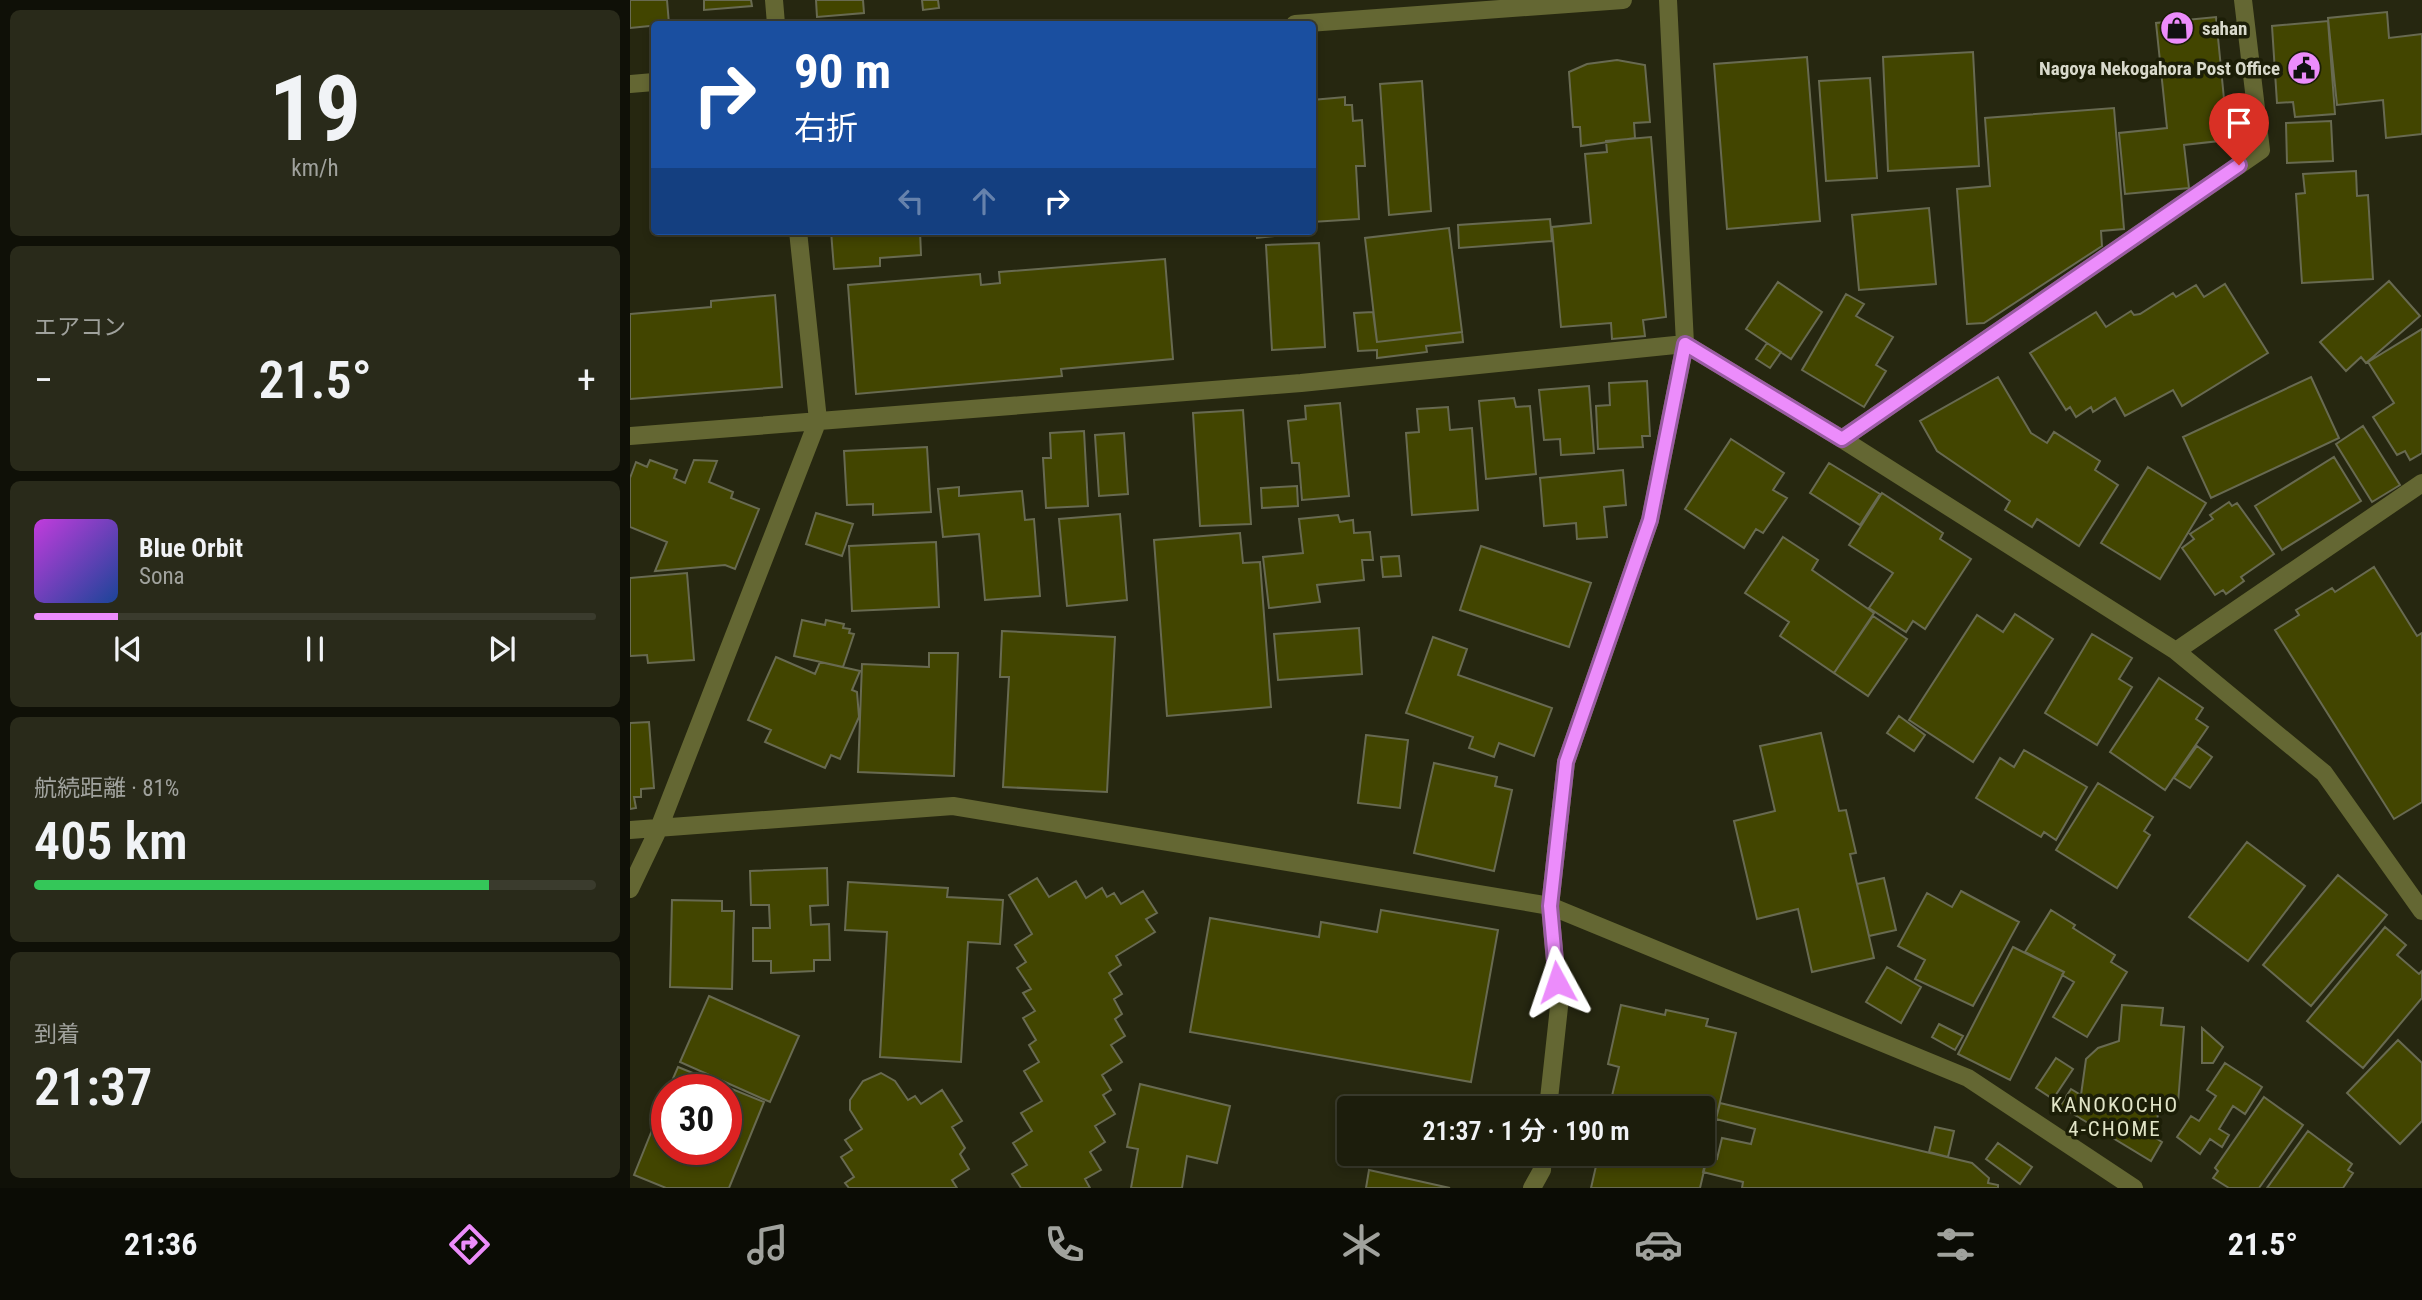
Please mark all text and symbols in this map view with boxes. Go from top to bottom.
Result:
shop icon: sahan [2158,9,2196,47]
place label: sahan [2202,17,2247,40]
text: 90 m [794,43,891,100]
icon: right [679,49,770,140]
public building icon: Nagoya Nekogahora Post Office [2285,49,2323,87]
text: 19 [269,56,361,162]
place label: Nagoya Nekogahora Post Office [2039,57,2280,80]
pin [2209,93,2269,165]
icon: arrive [2220,104,2258,142]
text: 右折 [794,109,858,147]
text: km/h [291,155,339,182]
icon: left [892,182,930,220]
icon: ahead [965,182,1003,220]
icon: right [1038,182,1076,220]
text: エアコン [34,314,126,341]
text: 21.5° [258,350,372,411]
text: − [34,358,53,402]
text: + [577,358,596,402]
text: Blue Orbit [139,533,243,563]
text: Sona [139,563,185,590]
icon: previous [109,630,147,668]
icon: pause [296,630,334,668]
icon: next [483,630,521,668]
text: 航続距離 · 81% [34,775,179,802]
text: 405 km [34,811,188,872]
position arrow [1520,945,1594,1019]
text: 到着 [34,1021,80,1048]
text: 21:37 [34,1057,152,1118]
speed limit sign: 30 [651,1074,742,1165]
district label: KANOKOCHO 4-CHOME [2051,1093,2179,1141]
text: 21:37 · 1 分 · 190 m [1422,1116,1630,1146]
icon: directions [445,1220,494,1269]
icon: music [743,1220,792,1269]
icon: phone [1040,1220,1089,1269]
icon: climate [1337,1220,1386,1269]
icon: car [1634,1220,1683,1269]
icon: filters [1931,1220,1980,1269]
text: 21:36 [124,1225,197,1263]
text: 21.5° [2228,1225,2298,1263]

